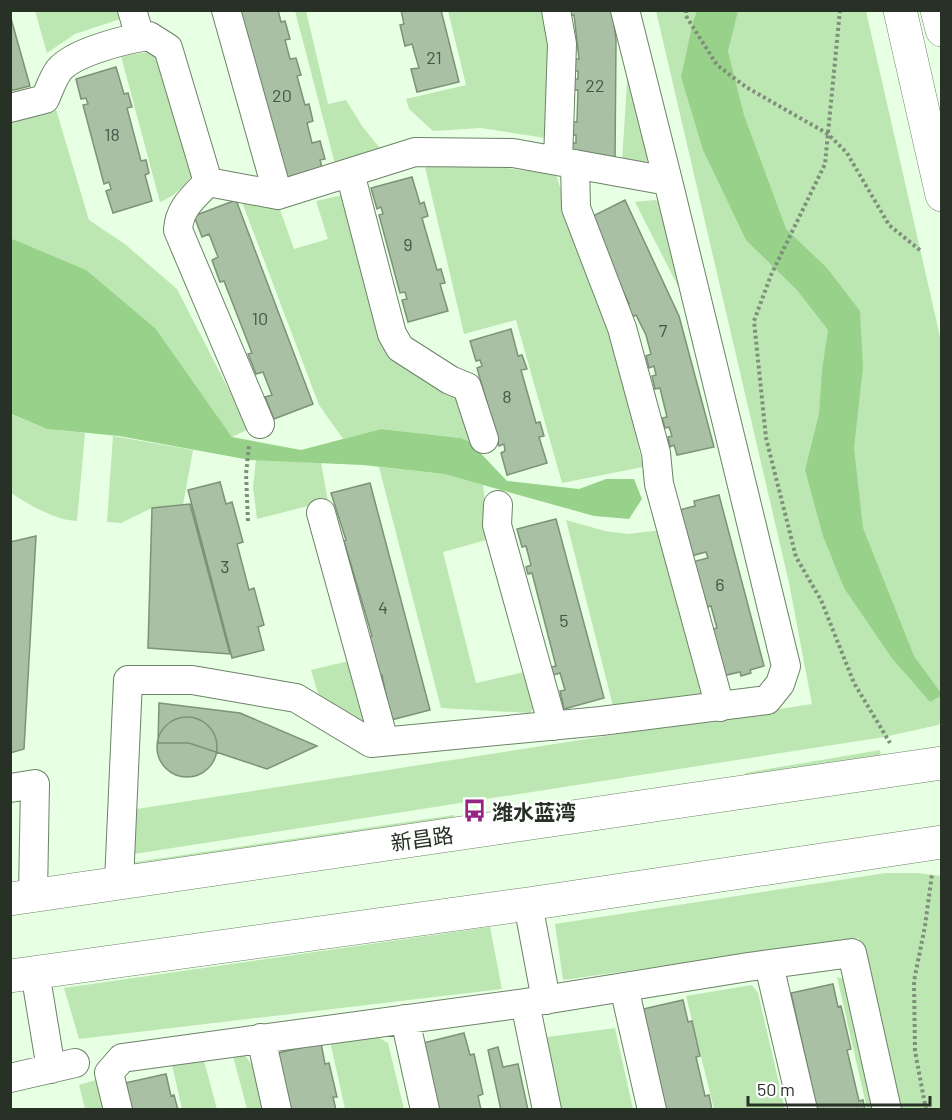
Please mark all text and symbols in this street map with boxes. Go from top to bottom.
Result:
house number: 21 [426,46,442,68]
house number: 22 [585,74,605,96]
house number: 20 [272,84,292,106]
house number: 18 [104,123,120,145]
house number: 9 [403,233,413,255]
house number: 10 [252,307,268,329]
house number: 7 [659,319,668,341]
house number: 8 [502,385,512,407]
house number: 3 [220,555,230,577]
house number: 6 [715,573,725,595]
house number: 4 [378,596,388,618]
house number: 5 [559,609,569,631]
bus stop icon: 潍水蓝湾 [461,798,487,824]
place label: 潍水蓝湾 [492,799,576,824]
street label: 新昌路 [389,821,455,855]
scale bar [748,1069,930,1107]
text: 50 m [757,1078,795,1100]

